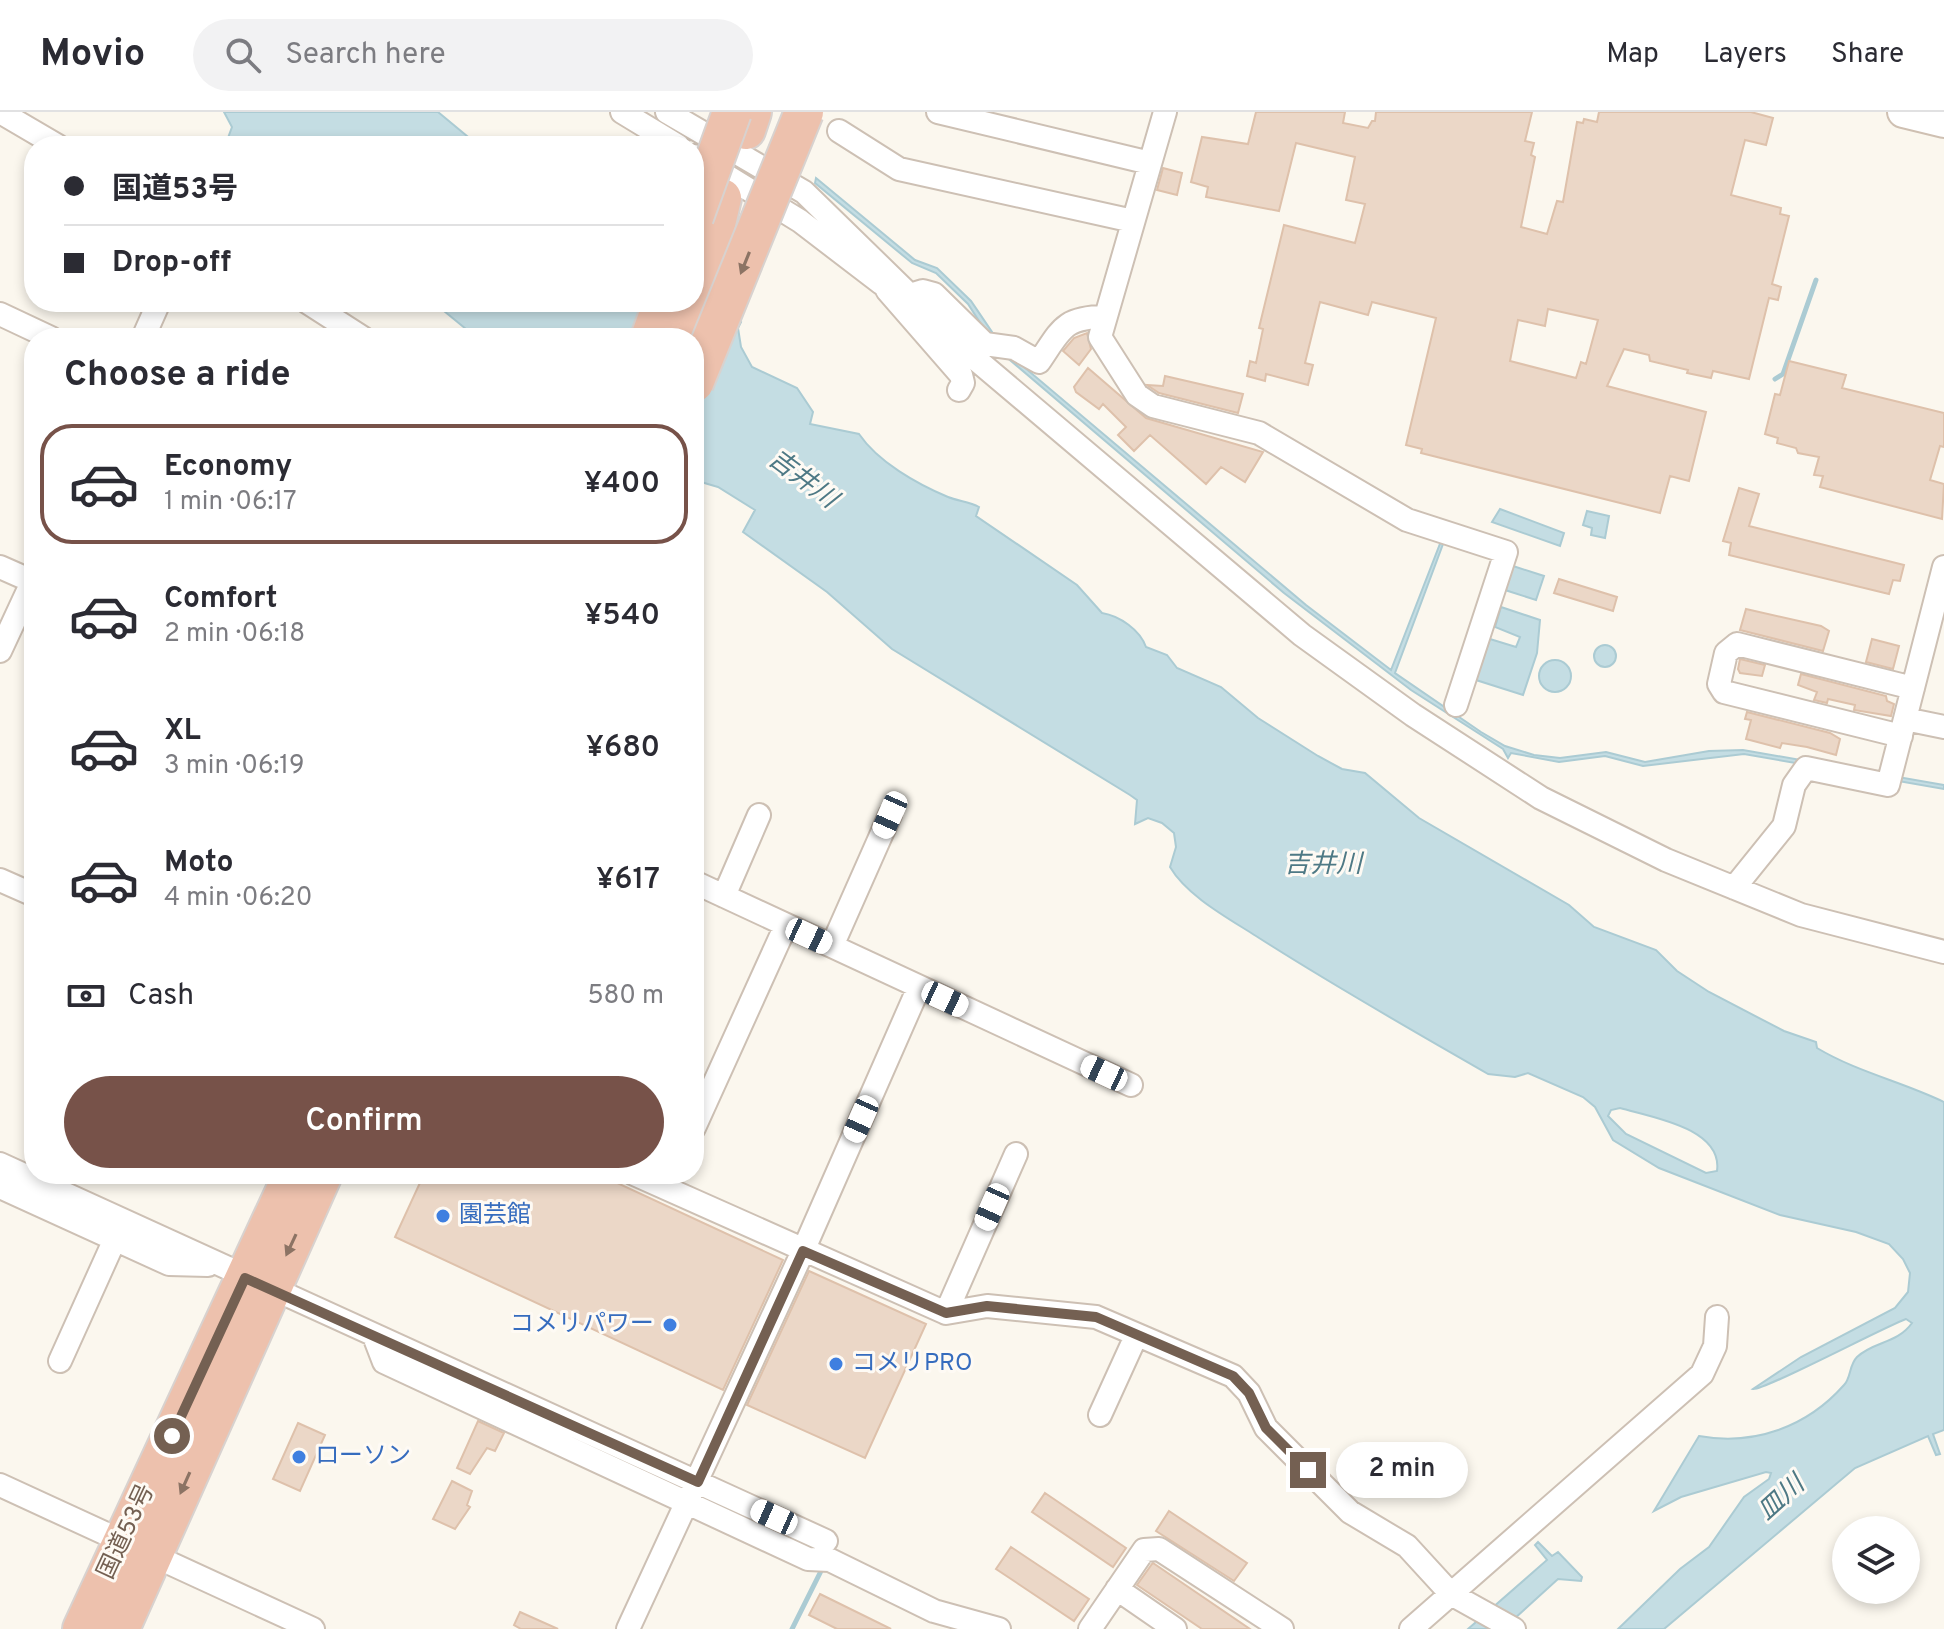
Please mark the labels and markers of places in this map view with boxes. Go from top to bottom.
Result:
place label: 園芸館 [459,1201,531,1231]
marker: 園芸館 [434,1207,452,1225]
place label: コメリパワー [510,1310,654,1340]
marker: コメリパワー [661,1316,679,1334]
place label: コメリPRO [852,1349,973,1379]
marker: コメリPRO [827,1355,845,1373]
place label: ローソン [315,1442,411,1472]
marker: ローソン [290,1448,308,1466]

